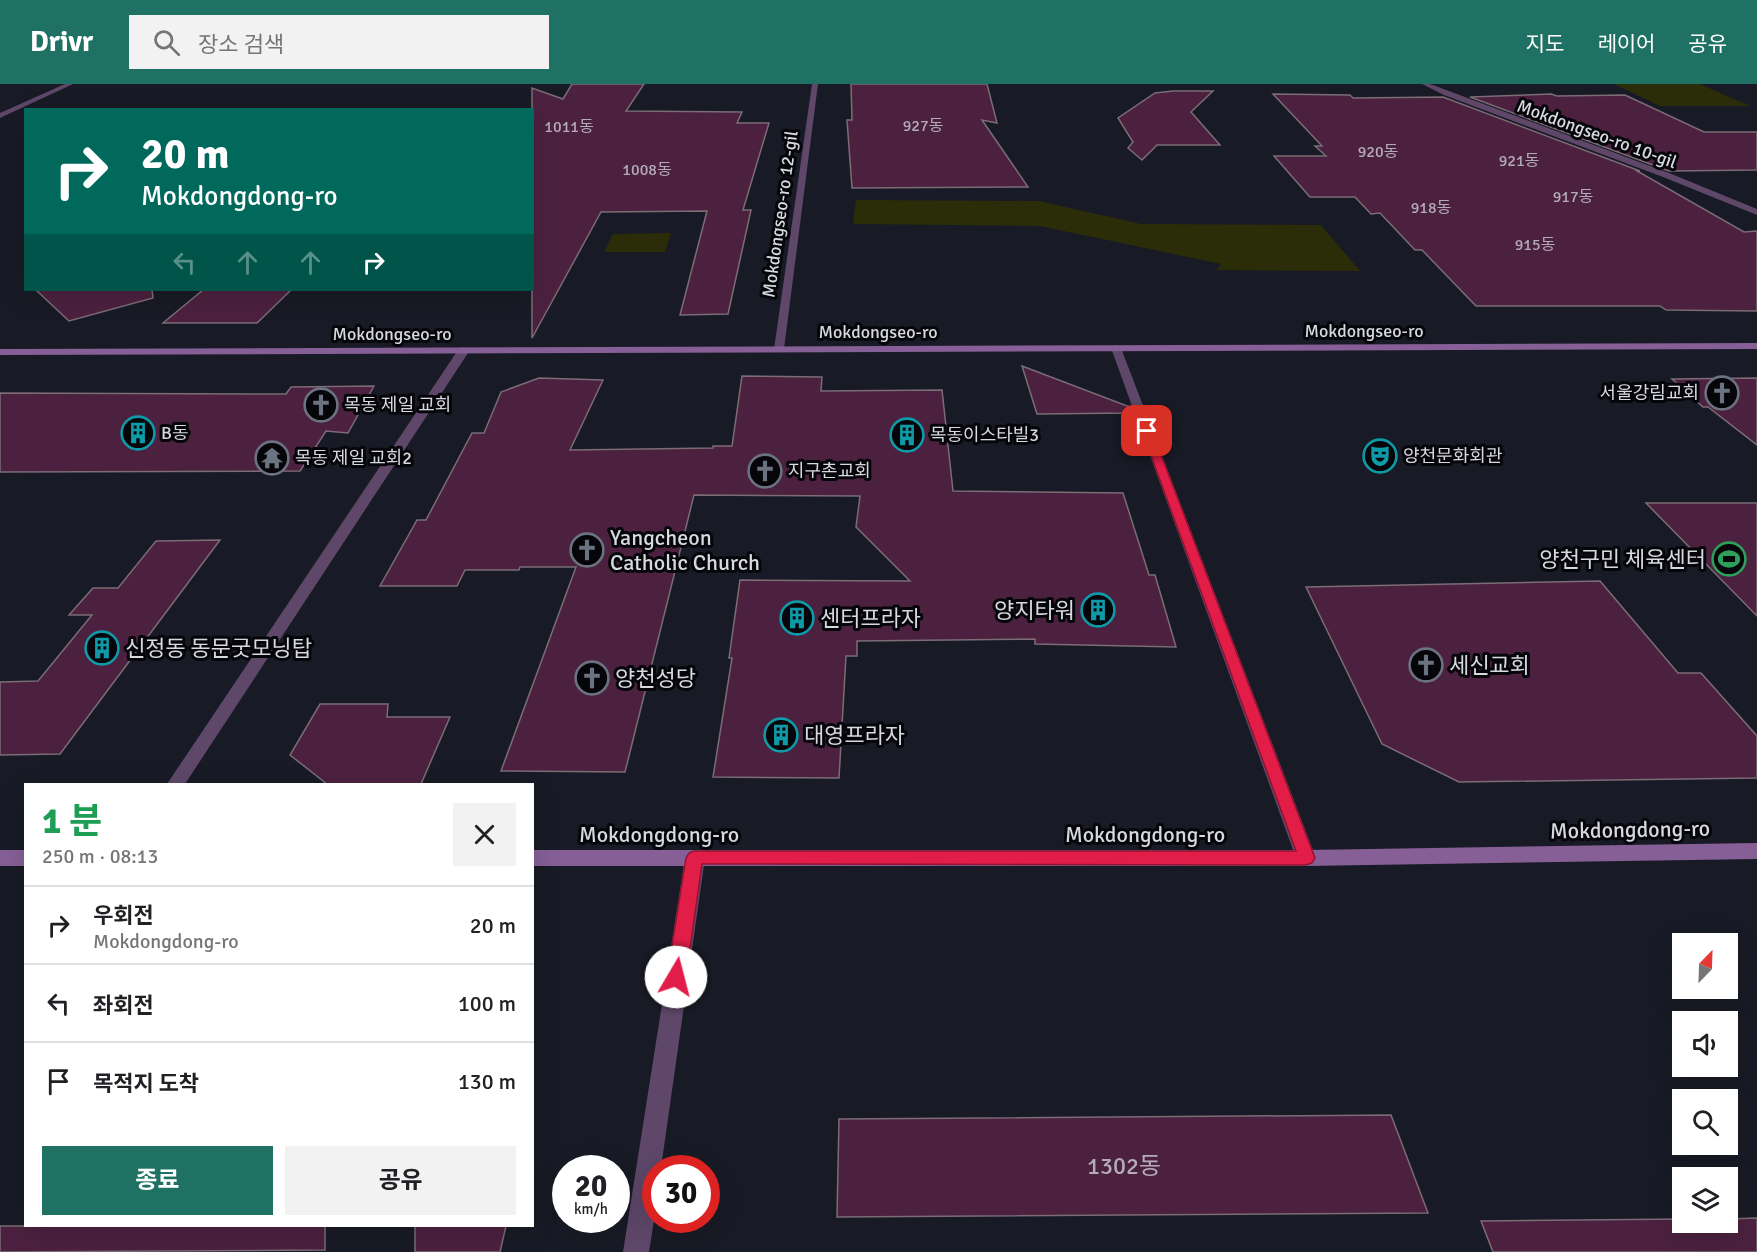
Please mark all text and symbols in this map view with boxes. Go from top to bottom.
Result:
search box [129,15,549,69]
text: Drivr [30,25,93,59]
icon: search [150,26,183,59]
text: 장소 검색 [198,31,284,58]
text: 지도 [1526,31,1564,57]
text: 레이어 [1597,31,1655,57]
text: 공유 [1688,31,1727,57]
street label: Mokdongseo-ro 10-gil [1514,95,1680,173]
house number: 927동 [903,116,944,136]
house number: 1011동 [544,117,594,137]
text: 20 m [141,129,230,180]
street label: Mokdongseo-ro 12-gil [757,129,803,299]
icon: right [42,132,120,210]
house number: 920동 [1358,142,1399,162]
house number: 921동 [1499,151,1540,171]
house number: 1008동 [622,160,672,180]
text: Mokdongdong-ro [141,180,338,213]
house number: 917동 [1553,187,1594,207]
house number: 918동 [1411,198,1452,218]
house number: 915동 [1515,235,1556,255]
icon: left [168,246,201,279]
icon: ahead [231,246,264,279]
icon: ahead [294,246,327,279]
icon: right [357,246,390,279]
street label: Mokdongseo-ro [1304,320,1424,342]
street label: Mokdongseo-ro [818,321,938,343]
street label: Mokdongseo-ro [332,323,452,345]
church icon: 서울강림교회 [1704,375,1740,411]
place label: 서울강림교회 [1600,382,1699,404]
church icon: 목동 제일 교회 [303,387,339,423]
place label: 목동 제일 교회 [344,394,451,416]
pin [1121,405,1172,456]
icon: arrive [1130,414,1163,447]
building icon: B동 [120,415,156,451]
building icon: 목동이스타빌3 [889,417,925,453]
place label: B동 [161,422,188,444]
place label: 목동이스타빌3 [930,424,1039,446]
theatre icon: 양천문화회관 [1362,438,1398,474]
temple icon: 목동 제일 교회2 [254,440,290,476]
place label: 양천문화회관 [1403,445,1503,467]
place label: 목동 제일 교회2 [295,447,412,469]
church icon: 지구촌교회 [747,453,783,489]
place label: 지구촌교회 [788,460,871,482]
place label: Yangcheon Catholic Church [610,524,760,576]
church icon: Yangcheon Catholic Church [569,532,605,568]
sports icon: 양천구민 체육센터 [1711,541,1747,577]
place label: 양천구민 체육센터 [1539,546,1706,573]
building icon: 양지타워 [1080,592,1116,628]
place label: 양지타워 [994,597,1075,624]
building icon: 센터프라자 [779,600,815,636]
place label: 센터프라자 [820,605,921,632]
building icon: 신정동 동문굿모닝탑 [84,630,120,666]
place label: 신정동 동문굿모닝탑 [125,635,312,662]
church icon: 세신교회 [1408,647,1444,683]
place label: 세신교회 [1449,652,1530,679]
church icon: 양천성당 [574,660,610,696]
place label: 양천성당 [615,665,696,692]
building icon: 대영프라자 [763,717,799,753]
place label: 대영프라자 [804,722,905,749]
text: 1 분 [42,799,102,844]
button: close [453,803,516,866]
street label: Mokdongdong-ro [1550,815,1710,844]
street label: Mokdongdong-ro [579,821,739,848]
street label: Mokdongdong-ro [1065,821,1225,848]
text: 250 m · 08:13 [42,844,158,869]
text: 우회전 [93,902,154,929]
icon: right [42,909,75,942]
text: 20 m [470,912,516,939]
text: Mokdongdong-ro [93,929,239,954]
north arrow [1672,933,1738,999]
map controls [1672,933,1738,1233]
position arrow [644,945,708,1009]
icon: left [42,987,75,1020]
text: 100 m [458,990,516,1017]
text: 좌회전 [93,992,154,1019]
button: sound [1672,1011,1738,1077]
icon: arrive [42,1065,75,1098]
text: 130 m [458,1068,516,1095]
text: 목적지 도착 [93,1070,199,1097]
button: search [1672,1089,1738,1155]
button: 종료 [42,1146,273,1215]
button: 공유 [285,1146,516,1215]
house number: 1302동 [1087,1151,1161,1181]
speed limit sign: 30 [642,1155,720,1233]
button: layers [1672,1167,1738,1233]
text: 20 [575,1168,607,1205]
text: km/h [574,1200,608,1218]

